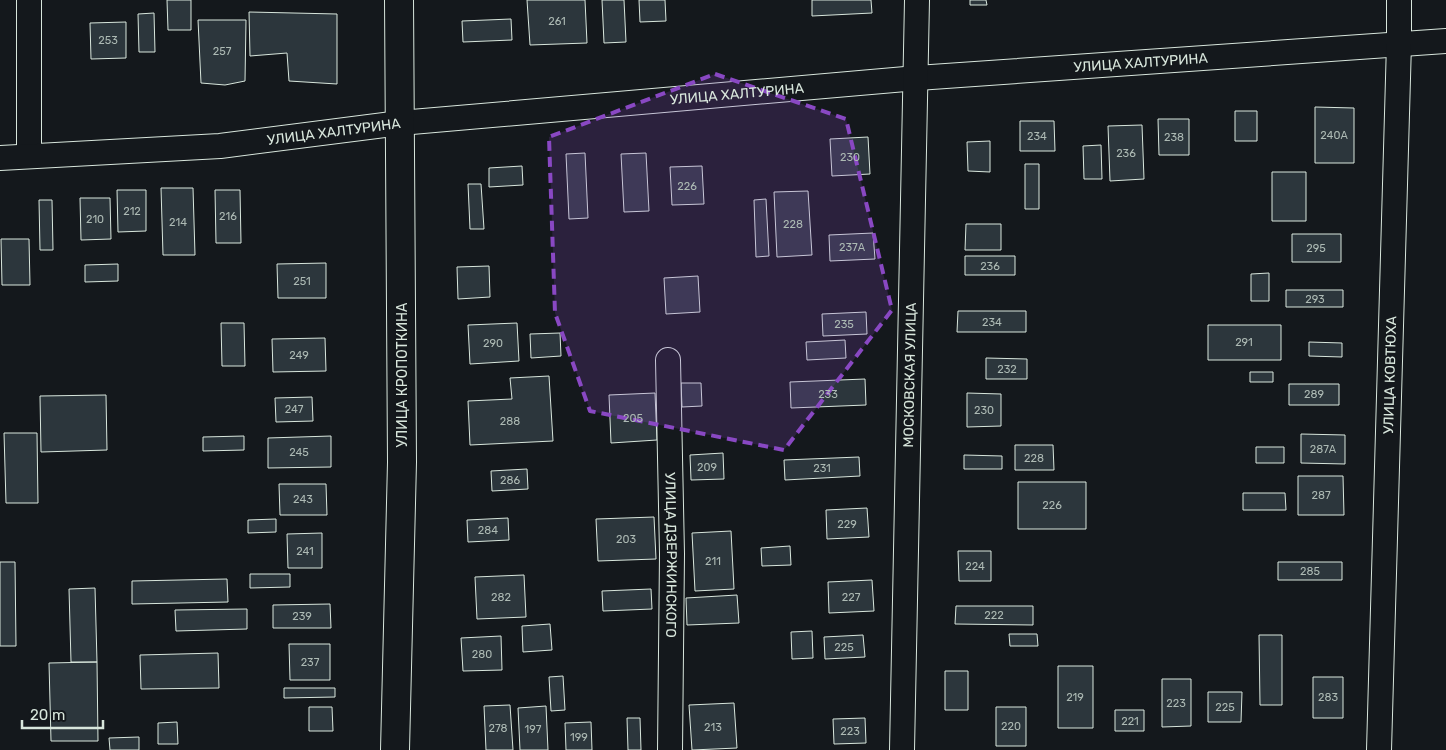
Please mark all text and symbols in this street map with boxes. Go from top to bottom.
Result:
house number: 261 [548,15,566,28]
house number: 253 [98,34,118,47]
house number: 257 [213,45,232,58]
street label: УЛИЦА ХАЛТУРИНА [1073,50,1209,76]
street label: УЛИЦА ХАЛТУРИНА [669,80,805,108]
street label: УЛИЦА ХАЛТУРИНА [266,115,402,149]
house number: 240А [1320,129,1348,142]
house number: 234 [1027,130,1047,143]
house number: 238 [1164,131,1184,144]
house number: 236 [1116,147,1136,160]
house number: 230 [840,151,860,164]
house number: 226 [677,180,697,193]
house number: 212 [123,205,141,218]
house number: 216 [219,210,237,223]
house number: 210 [86,213,104,226]
house number: 214 [169,216,187,229]
house number: 228 [783,218,803,231]
house number: 237А [839,241,866,254]
house number: 295 [1306,242,1326,255]
house number: 236 [980,260,1000,273]
house number: 251 [293,275,311,288]
house number: 293 [1305,293,1325,306]
street label: УЛИЦА КРОПОТКИНА [394,302,411,447]
street label: МОСКОВСКАЯ УЛИЦА [900,302,920,448]
street label: УЛИЦА КОВТЮХА [1380,315,1400,434]
house number: 234 [982,316,1002,329]
house number: 235 [834,318,854,331]
house number: 291 [1235,336,1253,349]
house number: 290 [483,337,503,350]
house number: 249 [289,349,309,362]
house number: 232 [997,363,1017,376]
house number: 233 [818,388,838,401]
house number: 289 [1304,388,1324,401]
house number: 247 [285,403,304,416]
house number: 230 [974,404,994,417]
house number: 205 [623,412,643,425]
house number: 288 [500,415,520,428]
house number: 287А [1310,443,1337,456]
house number: 245 [289,446,309,459]
house number: 228 [1024,452,1044,465]
house number: 209 [697,461,717,474]
house number: 231 [813,462,831,475]
street label: УЛИЦА ДЗЕРЖИНСКОГО [661,472,680,638]
house number: 286 [500,474,520,487]
house number: 287 [1311,489,1331,502]
house number: 243 [293,493,313,506]
house number: 226 [1042,499,1062,512]
house number: 229 [837,518,857,531]
house number: 284 [478,524,498,537]
house number: 203 [616,533,636,546]
house number: 241 [296,545,314,558]
house number: 211 [705,555,721,568]
house number: 224 [965,560,985,573]
house number: 285 [1300,565,1320,578]
house number: 282 [491,591,511,604]
house number: 227 [842,591,861,604]
house number: 222 [984,609,1004,622]
house number: 239 [292,610,312,623]
house number: 225 [834,641,854,654]
house number: 280 [472,648,492,661]
house number: 237 [301,656,320,669]
house number: 219 [1066,691,1084,704]
house number: 283 [1318,691,1338,704]
house number: 223 [1166,697,1186,710]
scale bar [22,698,104,730]
house number: 225 [1215,701,1235,714]
text: 20 m [30,706,65,724]
house number: 221 [1121,715,1139,728]
house number: 220 [1001,720,1021,733]
house number: 213 [704,721,722,734]
house number: 278 [488,722,508,735]
house number: 197 [525,723,542,736]
house number: 223 [840,725,860,738]
house number: 199 [570,731,588,744]

